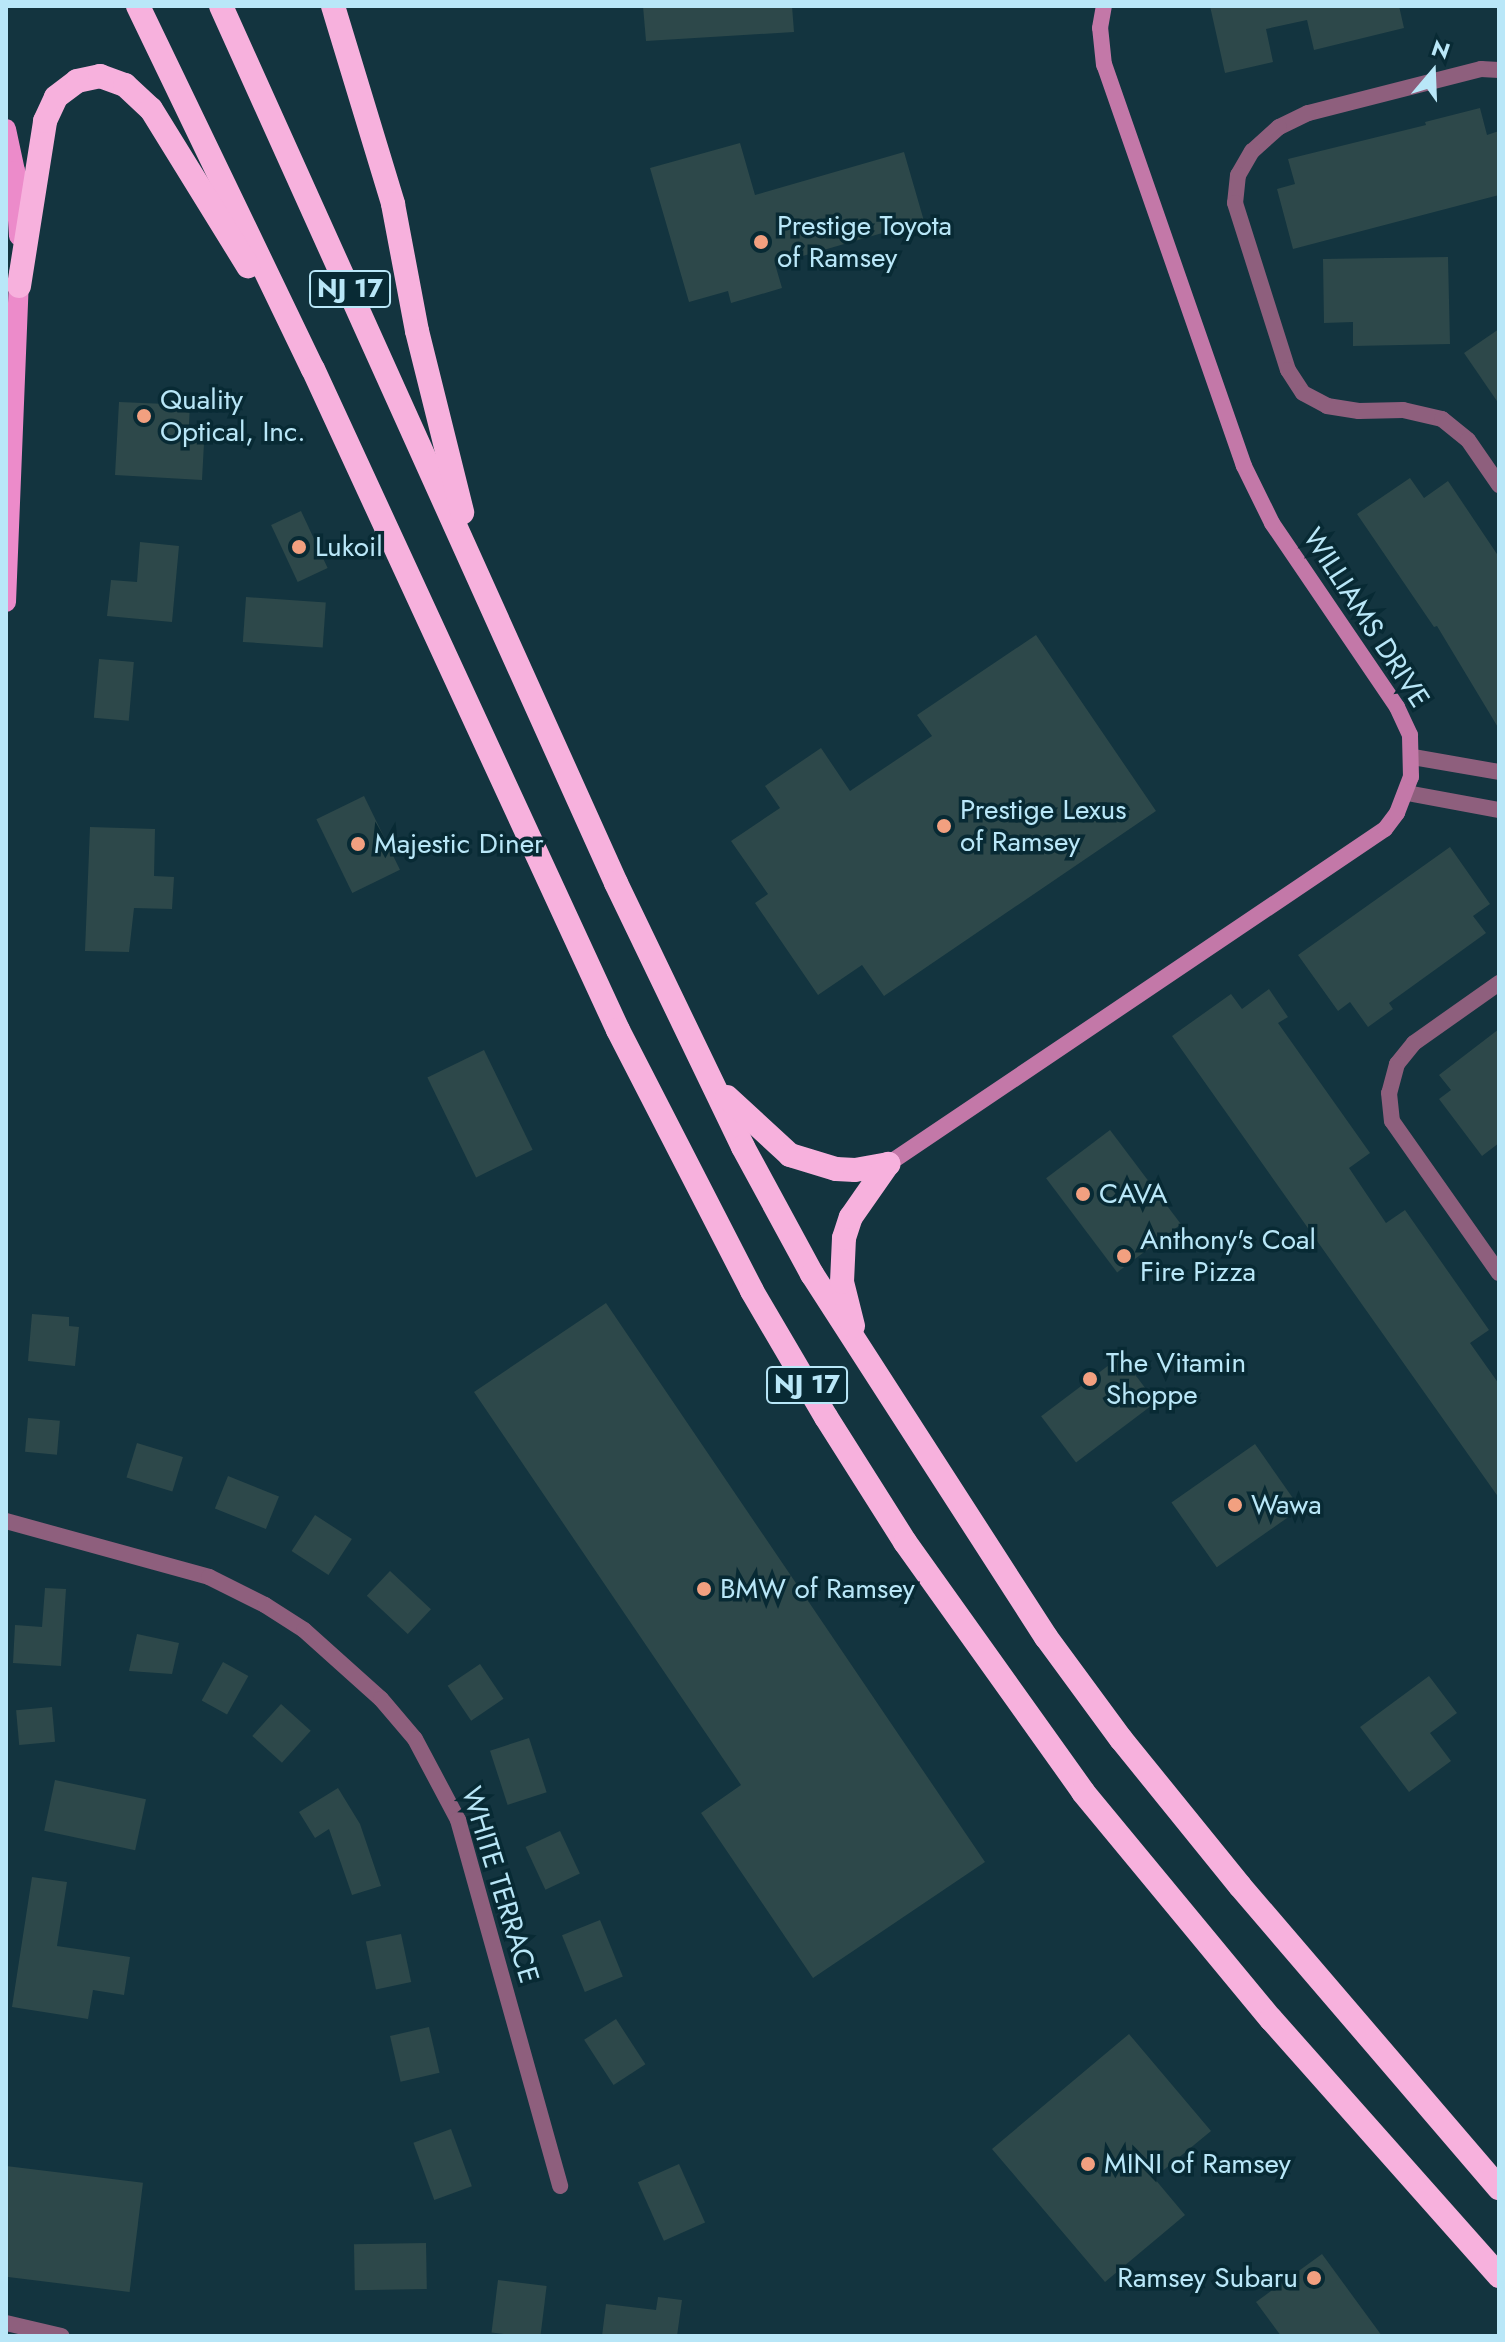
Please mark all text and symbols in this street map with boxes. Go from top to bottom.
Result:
text: N [1427,31,1454,67]
north arrow [1393,32,1473,112]
place label: Prestige Toyota of Ramsey [777,209,952,275]
marker: Prestige Toyota of Ramsey [752,233,770,251]
road number: NJ 17 [308,267,392,311]
place label: Quality Optical, Inc. [160,383,306,449]
marker: Quality Optical, Inc. [135,407,153,425]
street label: WILLIAMS DRIVE [1296,522,1436,714]
place label: Lukoil [315,530,383,564]
marker: Lukoil [290,538,308,556]
place label: Prestige Lexus of Ramsey [960,793,1127,859]
marker: Prestige Lexus of Ramsey [935,817,953,835]
place label: Majestic Diner [374,827,544,861]
marker: Majestic Diner [349,835,367,853]
place label: CAVA [1099,1177,1168,1211]
marker: CAVA [1074,1185,1092,1203]
place label: Anthony's Coal Fire Pizza [1140,1223,1316,1289]
marker: Anthony's Coal Fire Pizza [1115,1247,1133,1265]
place label: The Vitamin Shoppe [1106,1346,1246,1412]
road number: NJ 17 [765,1363,849,1407]
marker: The Vitamin Shoppe [1081,1370,1099,1388]
place label: Wawa [1251,1488,1322,1522]
marker: Wawa [1226,1496,1244,1514]
place label: BMW of Ramsey [720,1572,915,1606]
marker: BMW of Ramsey [695,1580,713,1598]
street label: WHITE TERRACE [454,1783,546,1987]
place label: MINI of Ramsey [1104,2147,1291,2181]
marker: MINI of Ramsey [1079,2155,1097,2173]
place label: Ramsey Subaru [1117,2261,1298,2295]
marker: Ramsey Subaru [1305,2269,1323,2287]

